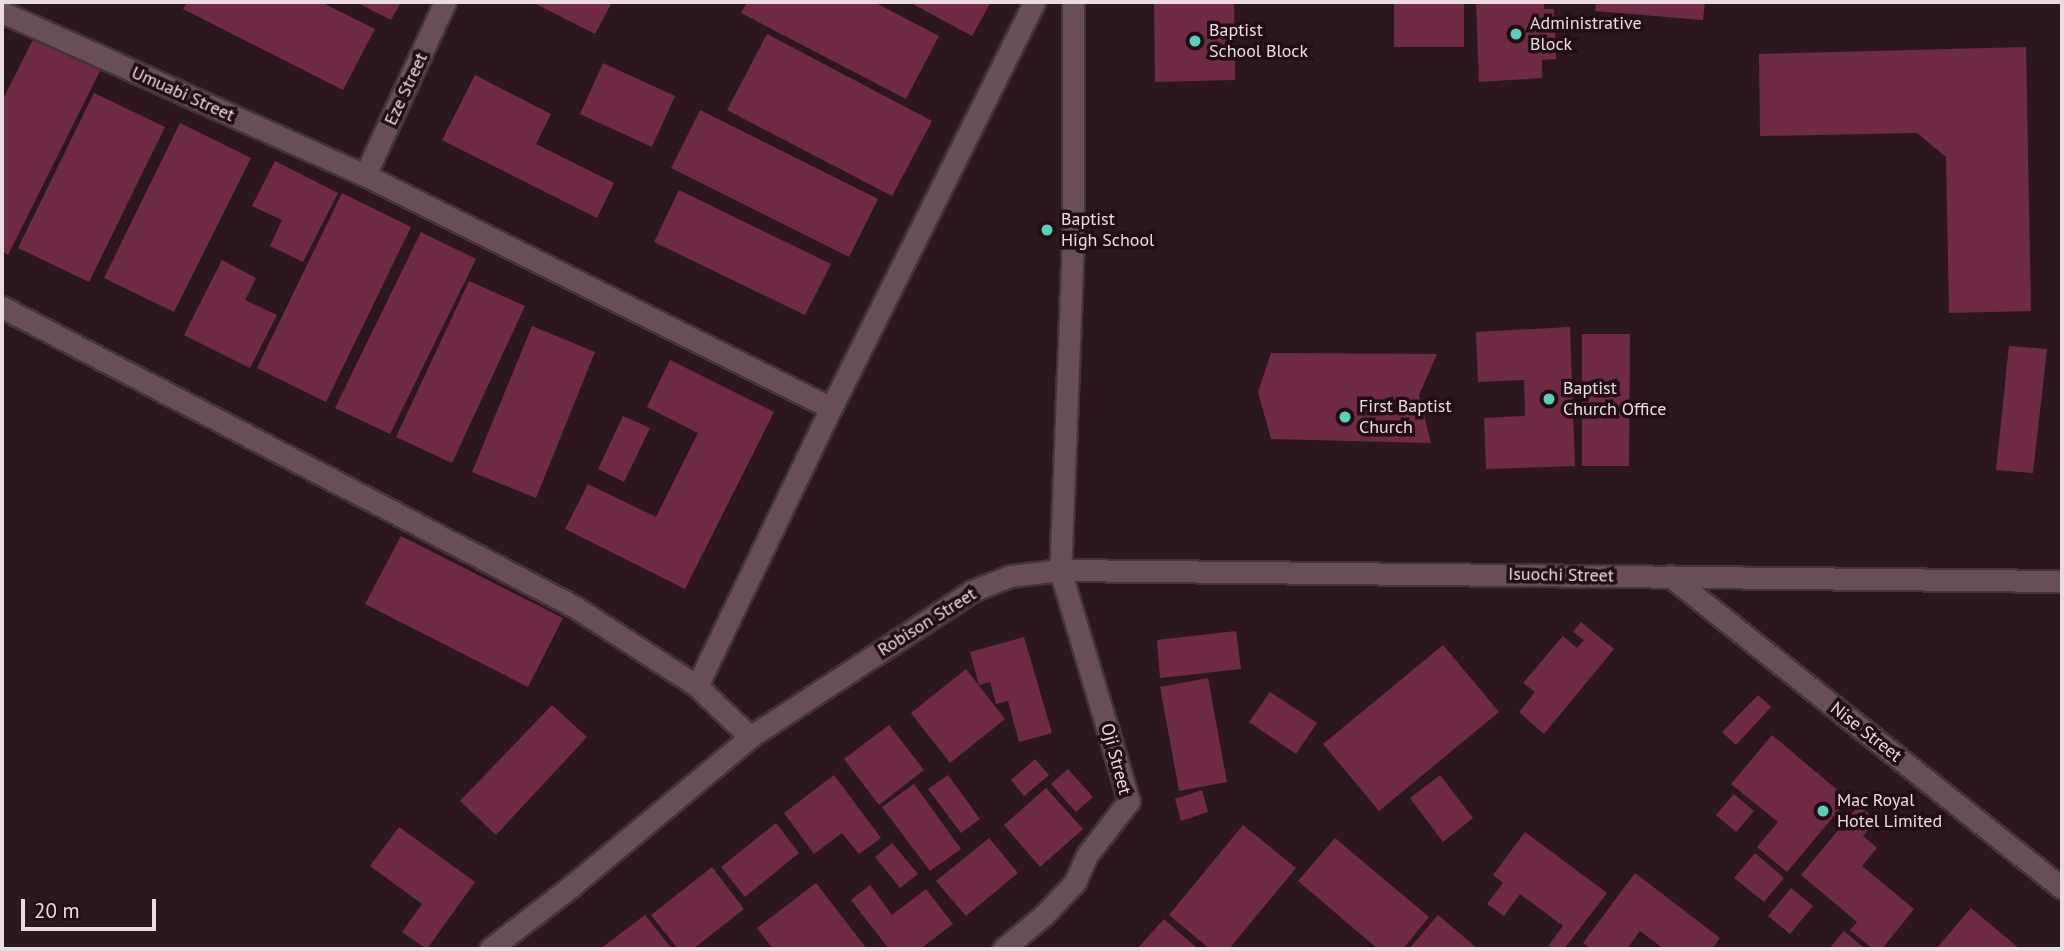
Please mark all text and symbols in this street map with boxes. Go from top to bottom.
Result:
place label: Administrative Block [1530,13,1642,56]
place label: Baptist School Block [1209,20,1308,62]
marker: Administrative Block [1508,26,1524,42]
marker: Baptist School Block [1187,33,1203,49]
street label: Eze Street [380,49,432,129]
street label: Umuabi Street [128,62,238,126]
place label: Baptist High School [1061,209,1154,252]
marker: Baptist High School [1039,222,1055,238]
place label: Baptist Church Office [1563,378,1666,420]
marker: Baptist Church Office [1541,391,1557,407]
place label: First Baptist Church [1359,396,1452,438]
marker: First Baptist Church [1337,409,1353,425]
street label: Isuochi Street [1508,563,1614,587]
street label: Robison Street [874,583,980,661]
street label: Nise Street [1826,697,1906,767]
street label: Oji Street [1096,721,1136,797]
place label: Mac Royal Hotel Limited [1837,790,1942,832]
marker: Mac Royal Hotel Limited [1815,803,1831,819]
scale bar [24,884,159,928]
text: 20 m [34,897,80,924]

